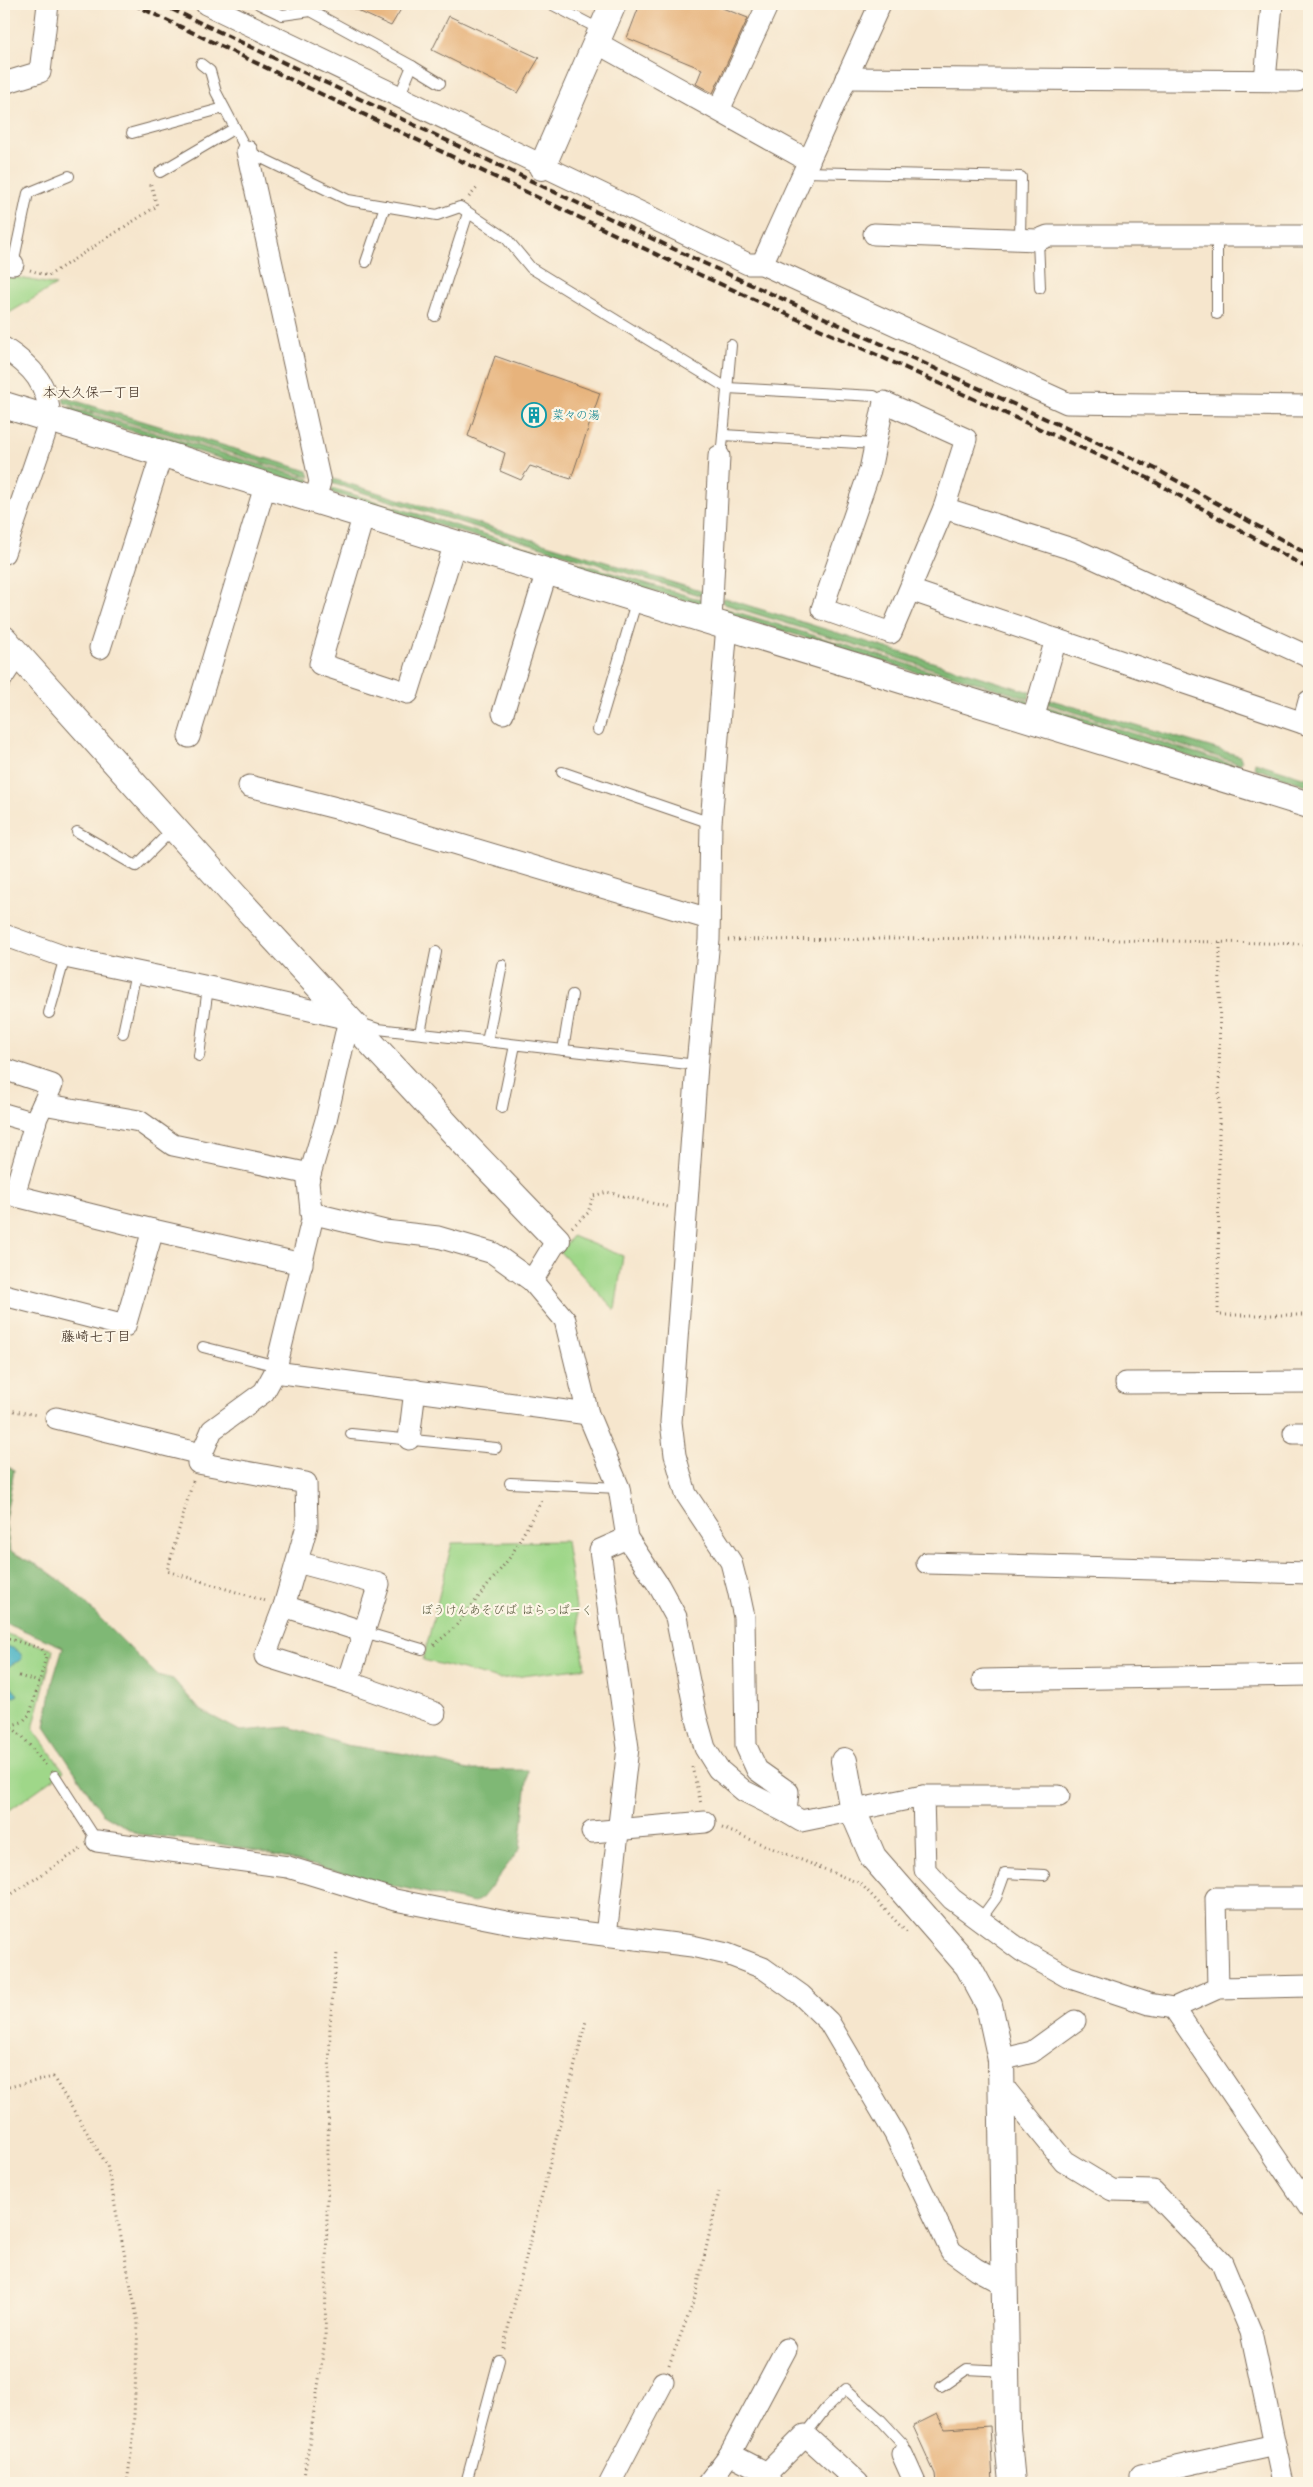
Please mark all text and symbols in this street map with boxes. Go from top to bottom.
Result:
district label: 本大久保一丁目 [43,382,141,404]
building icon: 菜々の湯 [521,402,547,428]
place label: 菜々の湯 [552,406,600,425]
district label: 藤崎七丁目 [61,1326,131,1348]
park label: ぼうけんあそびば はらっぱーく [421,1601,593,1620]

